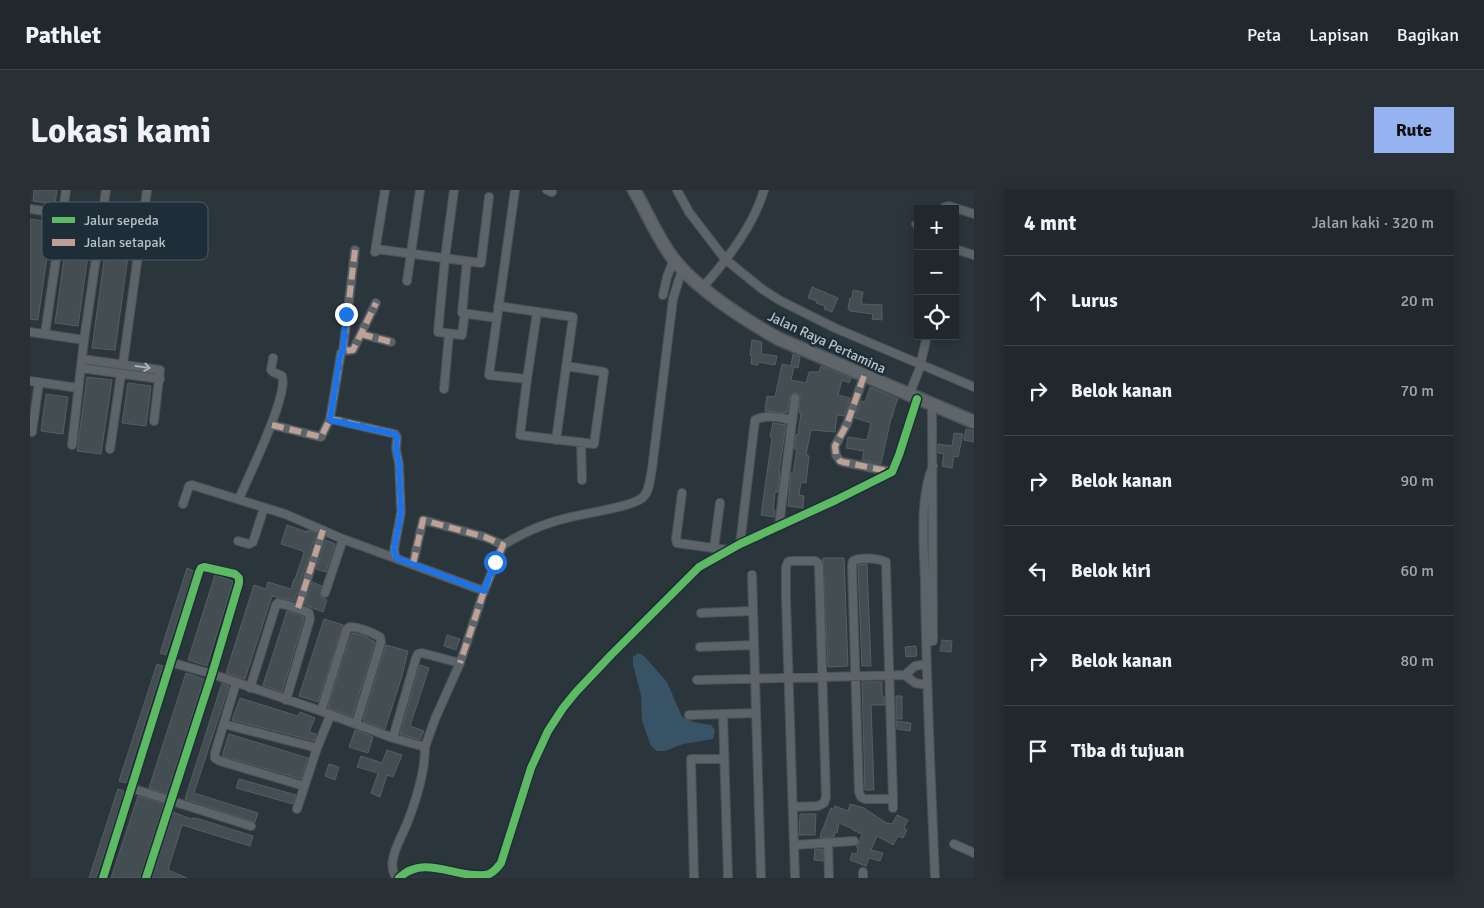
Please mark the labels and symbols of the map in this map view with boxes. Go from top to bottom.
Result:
legend [42,202,208,260]
text: Jalur sepeda [84,212,159,229]
text: Jalan setapak [84,234,166,251]
route end [335,303,358,326]
street label: Jalan Raya Pertamina [765,308,889,377]
one-way arrow [134,362,150,372]
route start [484,551,507,574]

